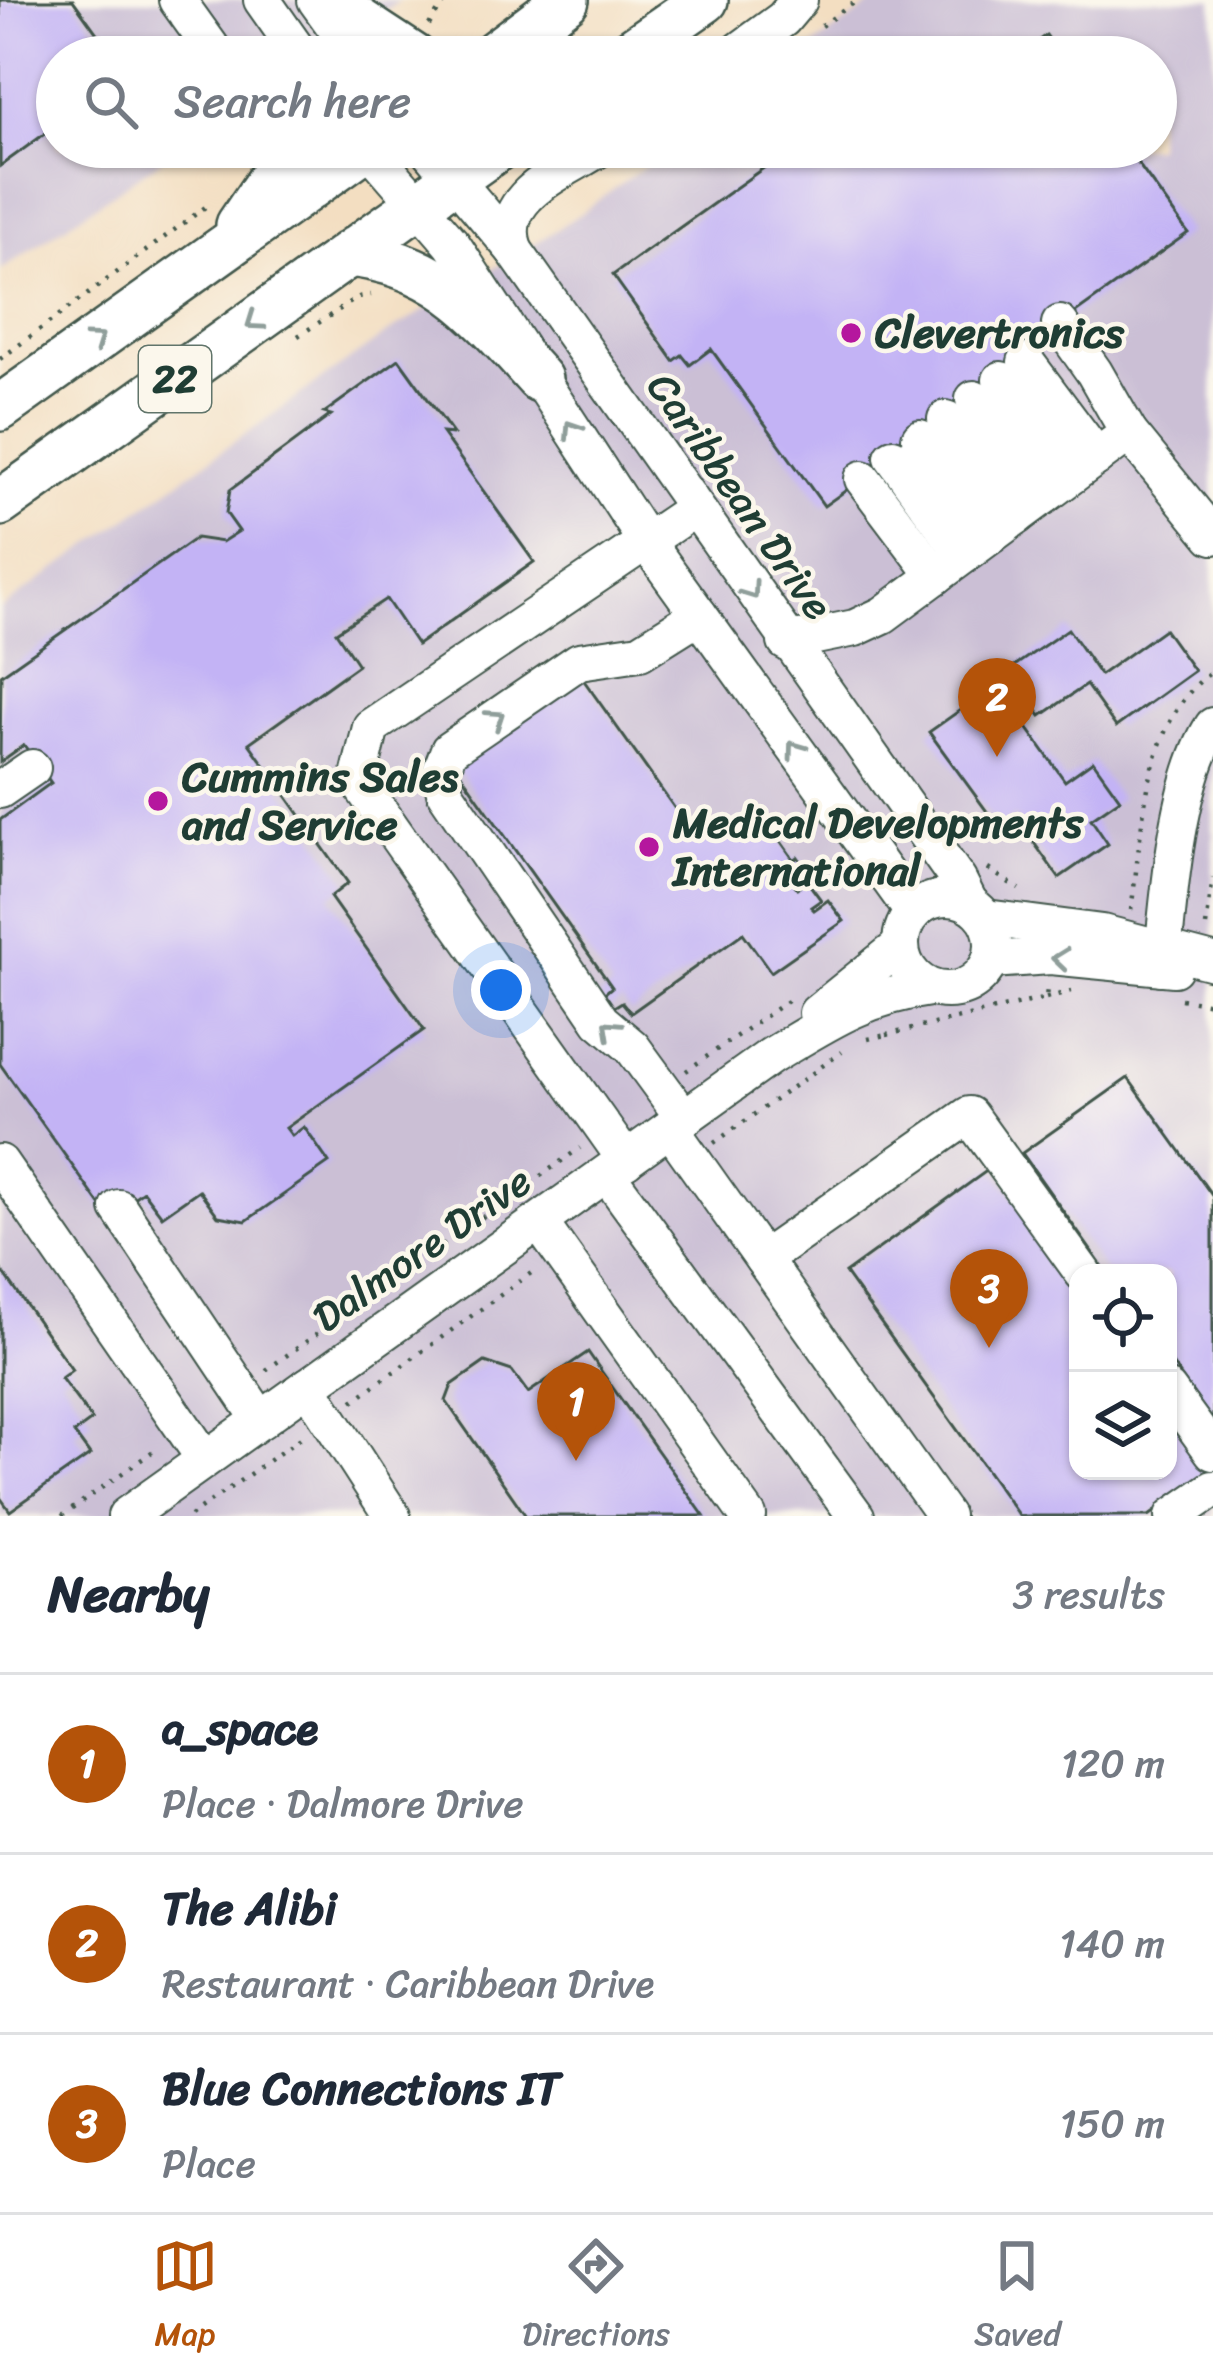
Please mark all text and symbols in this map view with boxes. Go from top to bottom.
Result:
search box [36,36,1177,168]
text: Search here [174,62,411,142]
icon: search [78,69,144,135]
place label: Clevertronics [874,296,1125,370]
one-way arrow [245,308,267,330]
marker: Clevertronics [838,320,864,346]
one-way arrow [82,332,104,354]
road number: 22 [139,346,211,412]
street label: Caribbean Drive [627,356,853,636]
one-way arrow [564,421,586,443]
one-way arrow [736,577,758,599]
pin: 2 [958,658,1036,757]
one-way arrow [483,710,505,732]
place label: Cummins Sales and Service [181,740,459,862]
one-way arrow [788,740,810,762]
place label: Medical Developments International [671,786,1085,908]
marker: Cummins Sales and Service [145,788,171,814]
marker: Medical Developments International [636,834,662,860]
one-way arrow [1050,947,1069,972]
your location [471,960,531,1020]
one-way arrow [603,1020,625,1042]
street label: Dalmore Drive [296,1146,548,1352]
pin: 3 [950,1249,1028,1348]
map controls [1069,1264,1177,1480]
button: locate [1069,1264,1177,1372]
pin: 1 [537,1362,615,1461]
button: layers [1069,1372,1177,1480]
text: Nearby [48,1549,209,1639]
text: 3 results [1012,1560,1165,1629]
text: a_space [162,1689,318,1769]
text: 1 [79,1729,95,1798]
text: 120 m [1061,1729,1165,1798]
text: Place · Dalmore Drive [162,1769,524,1838]
text: The Alibi [162,1869,337,1949]
text: 2 [76,1909,98,1978]
text: 140 m [1059,1909,1165,1978]
text: Restaurant · Caribbean Drive [162,1949,654,2018]
text: Blue Connections IT [162,2049,561,2129]
text: 3 [76,2089,98,2158]
text: 150 m [1060,2089,1165,2158]
text: Place [162,2129,256,2198]
tab: Map [152,2233,218,2363]
tab: Directions [522,2233,670,2363]
tab: Saved [974,2233,1061,2363]

